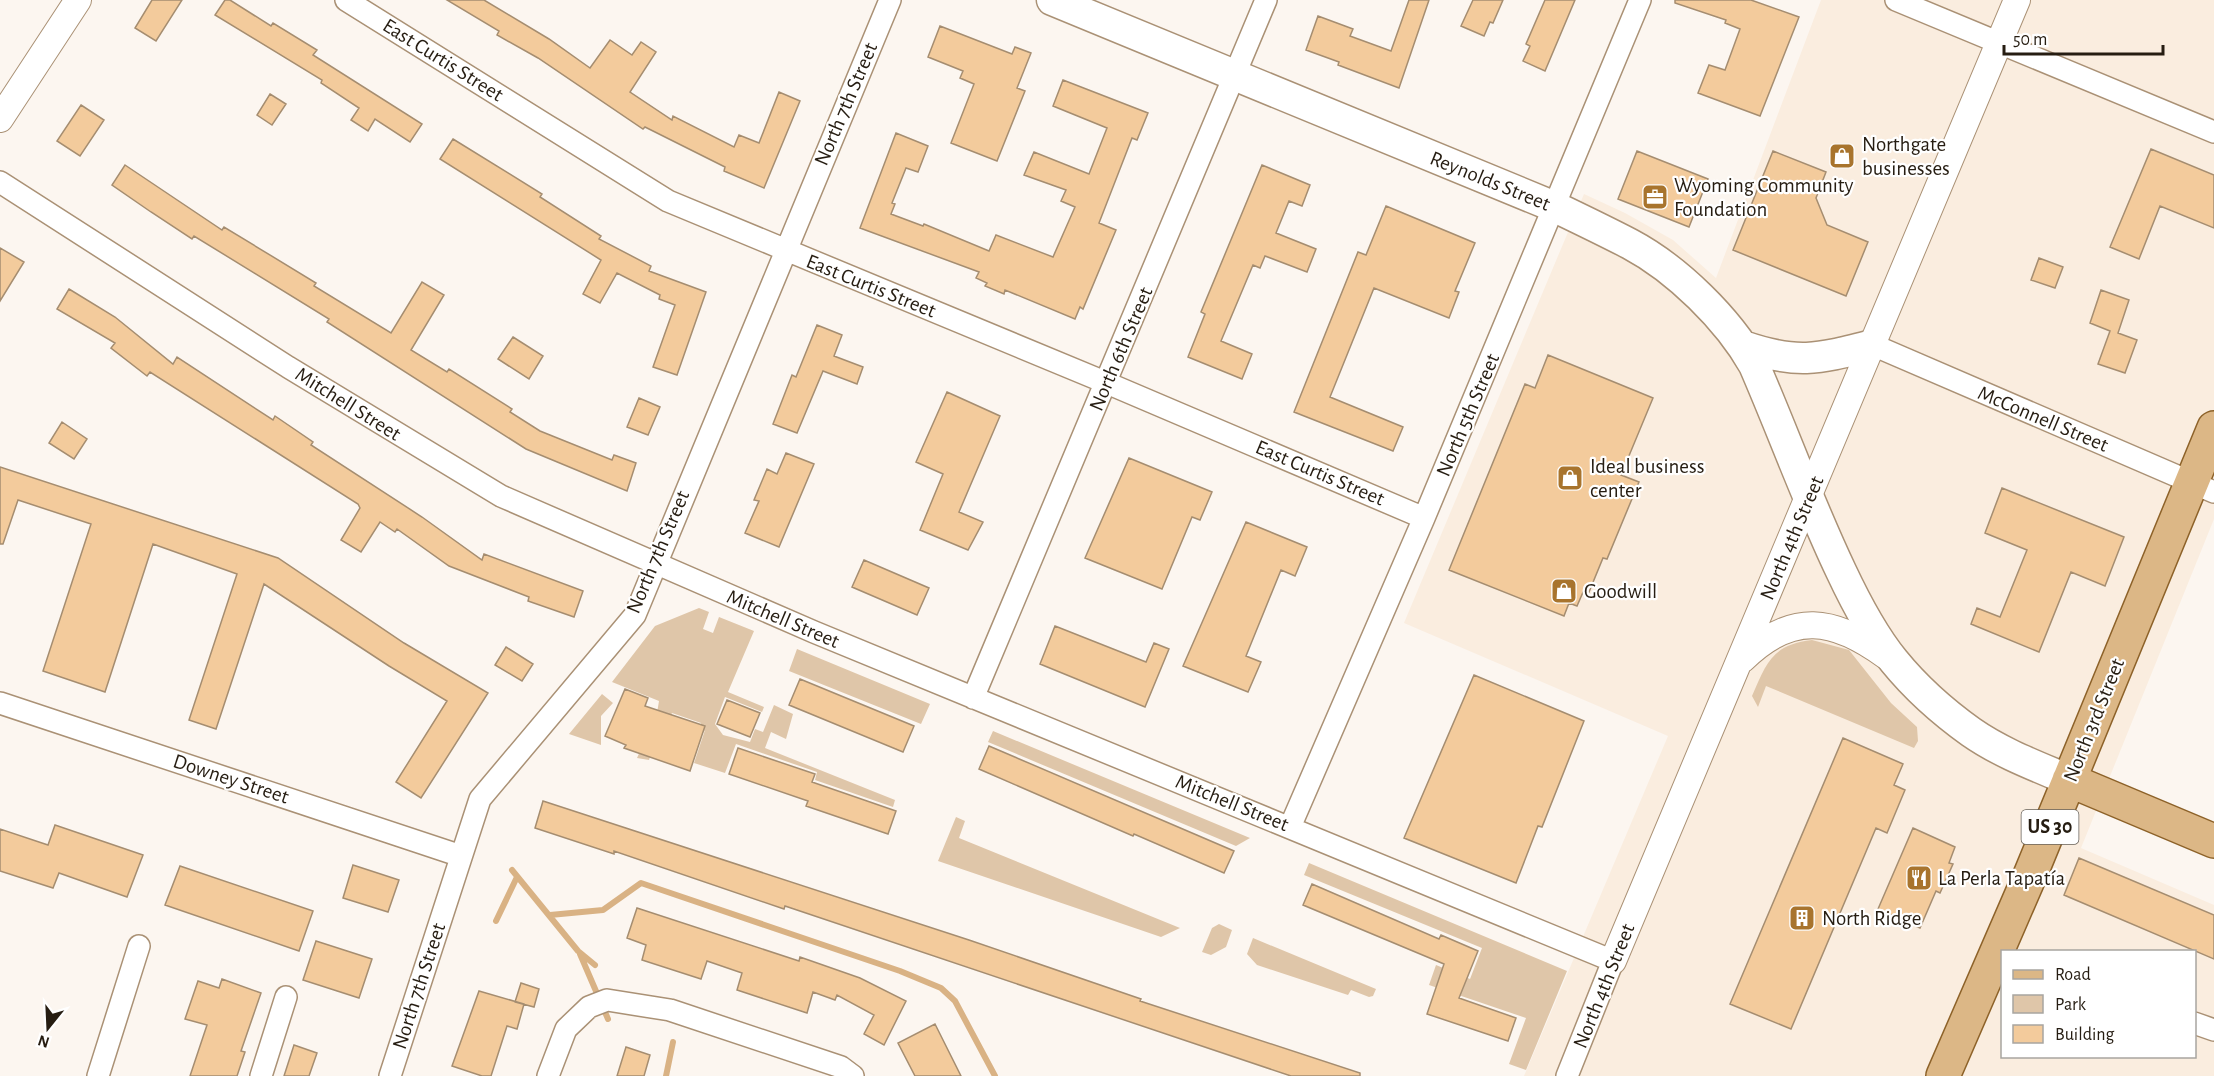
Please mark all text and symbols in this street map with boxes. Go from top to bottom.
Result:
street label: East Curtis Street [379,15,507,106]
scale bar [2004,18,2163,56]
text: 50 m [2013,31,2047,49]
street label: North 7th Street [811,39,881,168]
place label: Northgate businesses [1862,134,1950,179]
shop icon: Northgate businesses [1827,141,1857,171]
street label: Reynolds Street [1427,147,1553,215]
place label: Wyoming Community Foundation [1674,175,1854,220]
office icon: Wyoming Community Foundation [1640,182,1670,212]
street label: East Curtis Street [803,250,939,322]
street label: North 6th Street [1085,284,1157,414]
street label: North 5th Street [1433,350,1503,479]
street label: Mitchell Street [292,363,405,445]
street label: McConnell Street [1975,382,2111,456]
street label: East Curtis Street [1253,436,1388,510]
place label: Ideal business center [1590,456,1705,501]
shop icon: Ideal business center [1555,463,1585,493]
street label: North 4th Street [1756,473,1828,603]
street label: North 7th Street [623,487,693,616]
shop icon: Goodwill [1549,576,1579,606]
place label: Goodwill [1584,581,1657,602]
street label: Mitchell Street [724,586,843,652]
street label: North 3rd Street [2060,655,2128,785]
street label: Downey Street [171,750,292,808]
street label: Mitchell Street [1172,771,1292,835]
road number: US 30 [2022,810,2078,844]
restaurant icon: La Perla Tapatía [1904,863,1934,893]
place label: La Perla Tapatía [1938,868,2066,889]
building icon: North Ridge [1787,903,1817,933]
place label: North Ridge [1822,908,1921,929]
street label: North 7th Street [389,920,449,1052]
street label: North 4th Street [1569,920,1639,1051]
legend [2001,950,2196,1058]
text: Road [2055,966,2091,984]
text: Park [2055,996,2087,1014]
north arrow [18,998,78,1058]
text: Building [2055,1026,2115,1044]
text: N [36,1032,51,1051]

